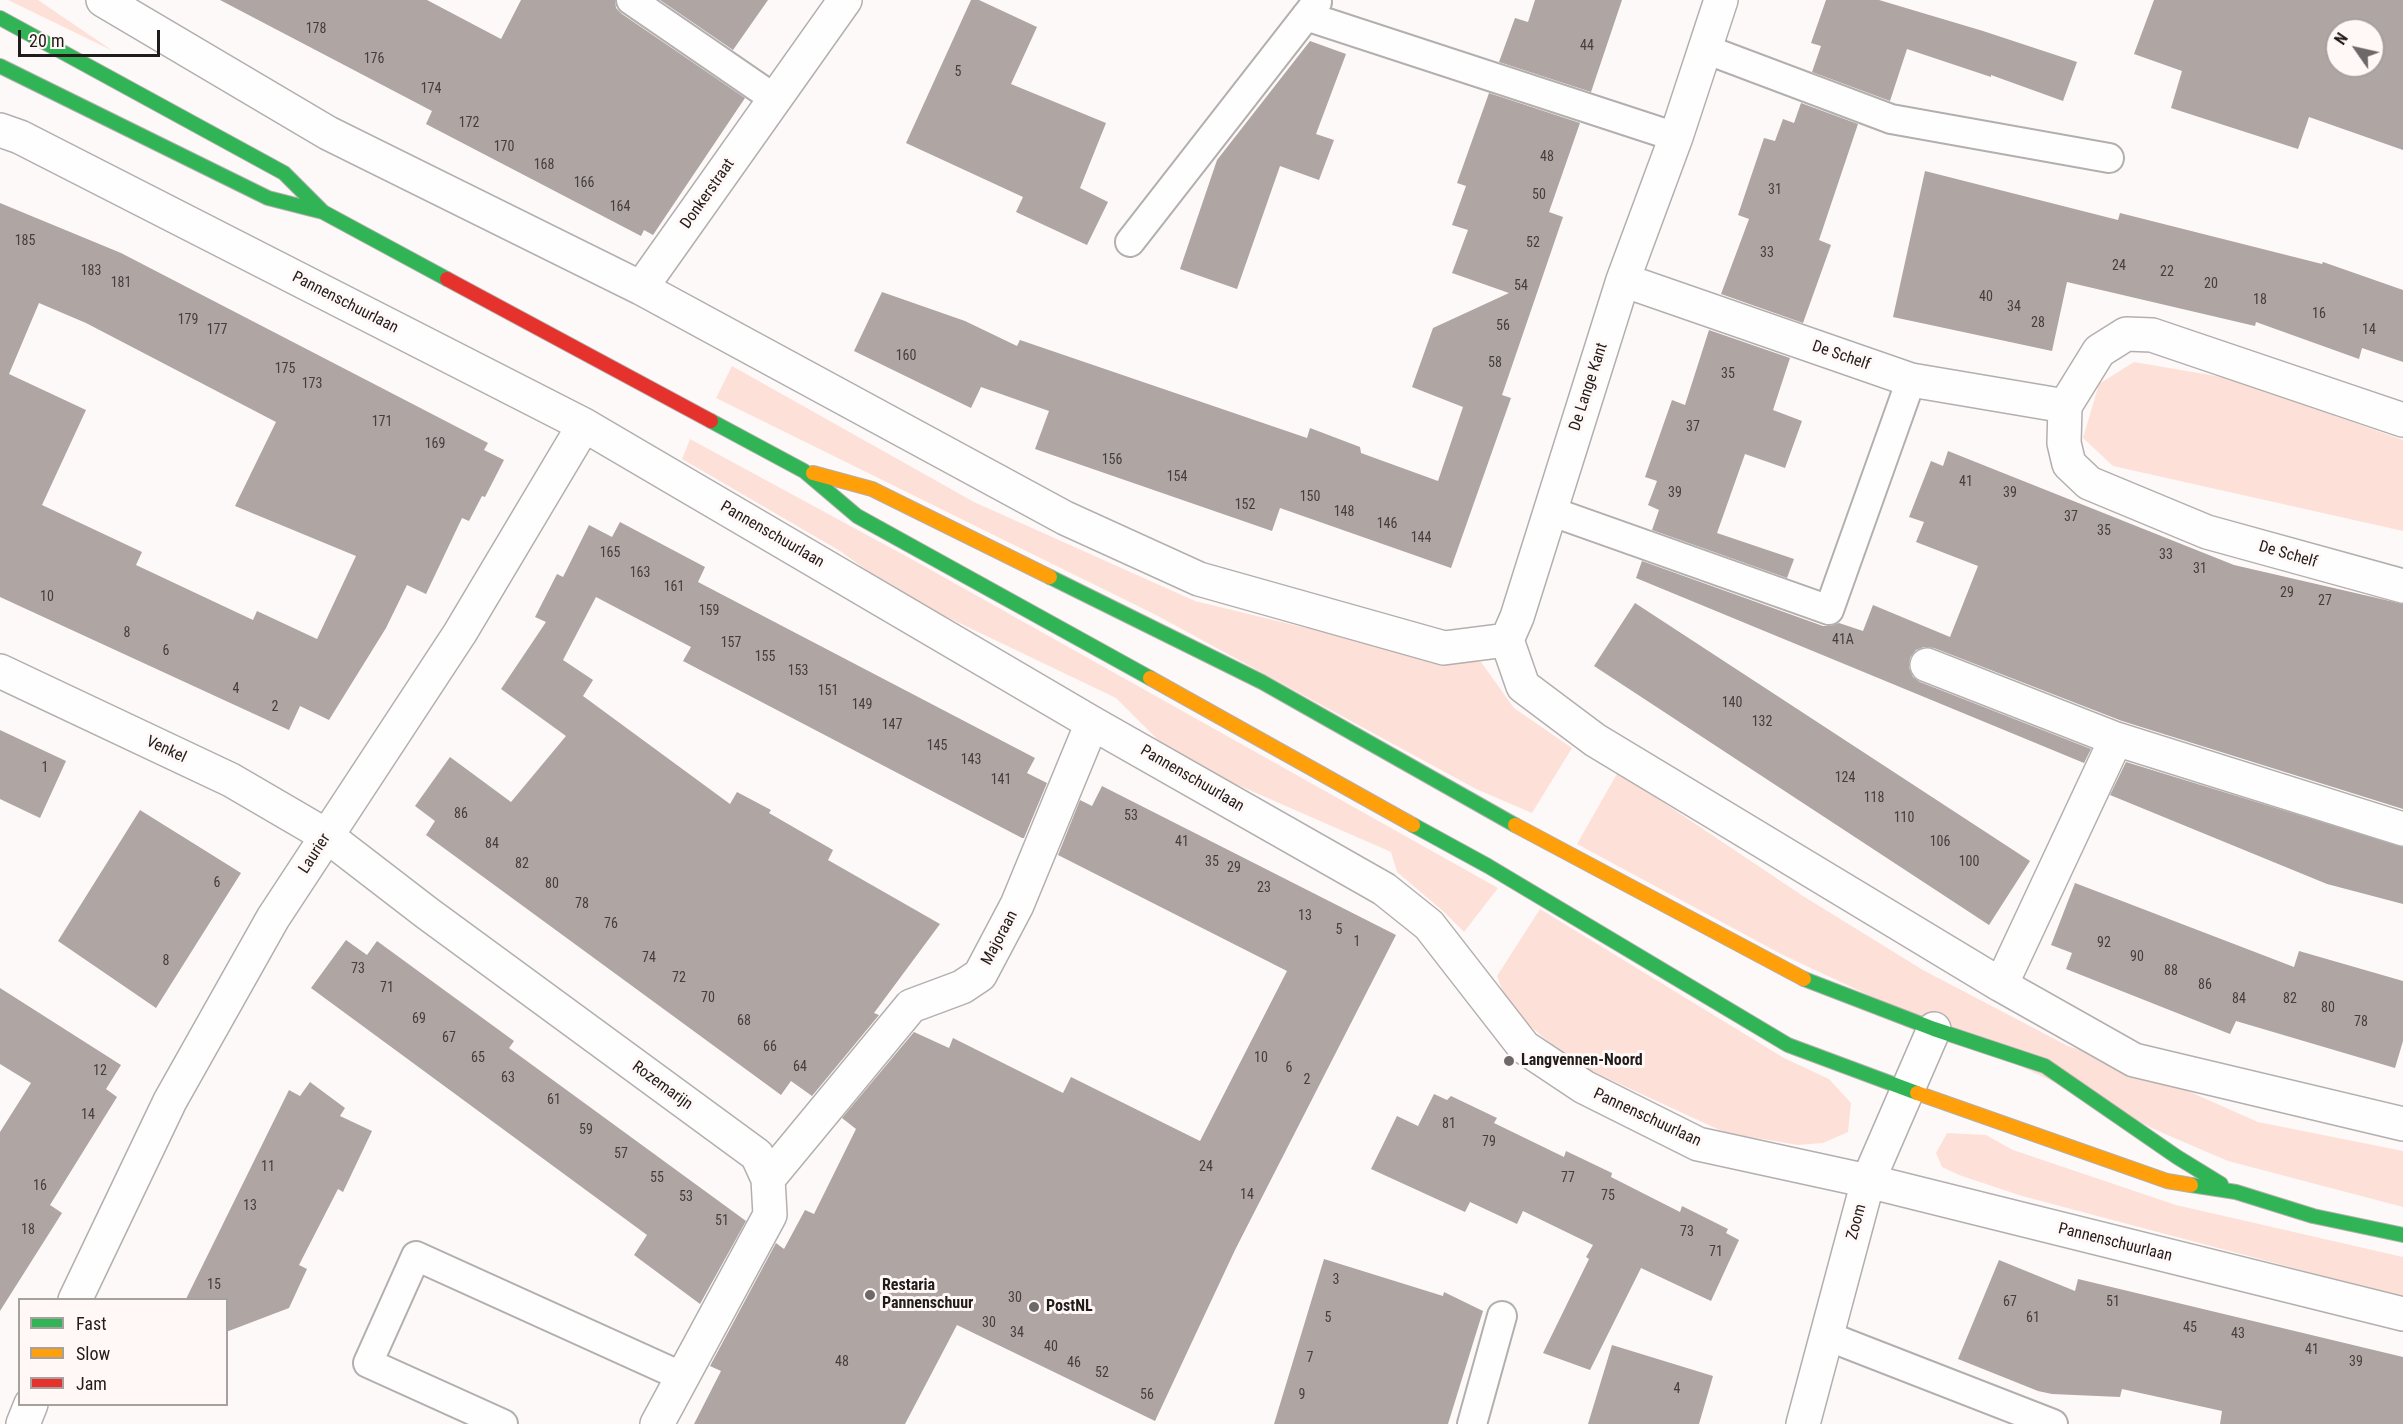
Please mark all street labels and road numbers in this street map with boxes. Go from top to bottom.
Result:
street label: Donkerstraat [677,155,739,233]
street label: Pannenschuurlaan [289,268,401,338]
street label: De Schelf [1810,337,1872,375]
street label: De Lange Kant [1566,341,1612,433]
street label: Pannenschuurlaan [717,498,827,572]
street label: De Schelf [2257,538,2319,572]
street label: Venkel [143,732,189,768]
street label: Pannenschuurlaan [1137,742,1247,816]
street label: Laurier [295,830,335,878]
street label: Majoraan [978,907,1022,969]
street label: Rozemarijn [628,1058,696,1114]
street label: Pannenschuurlaan [1590,1085,1704,1151]
street label: Zoom [1843,1202,1871,1242]
street label: Pannenschuurlaan [2056,1220,2174,1266]

